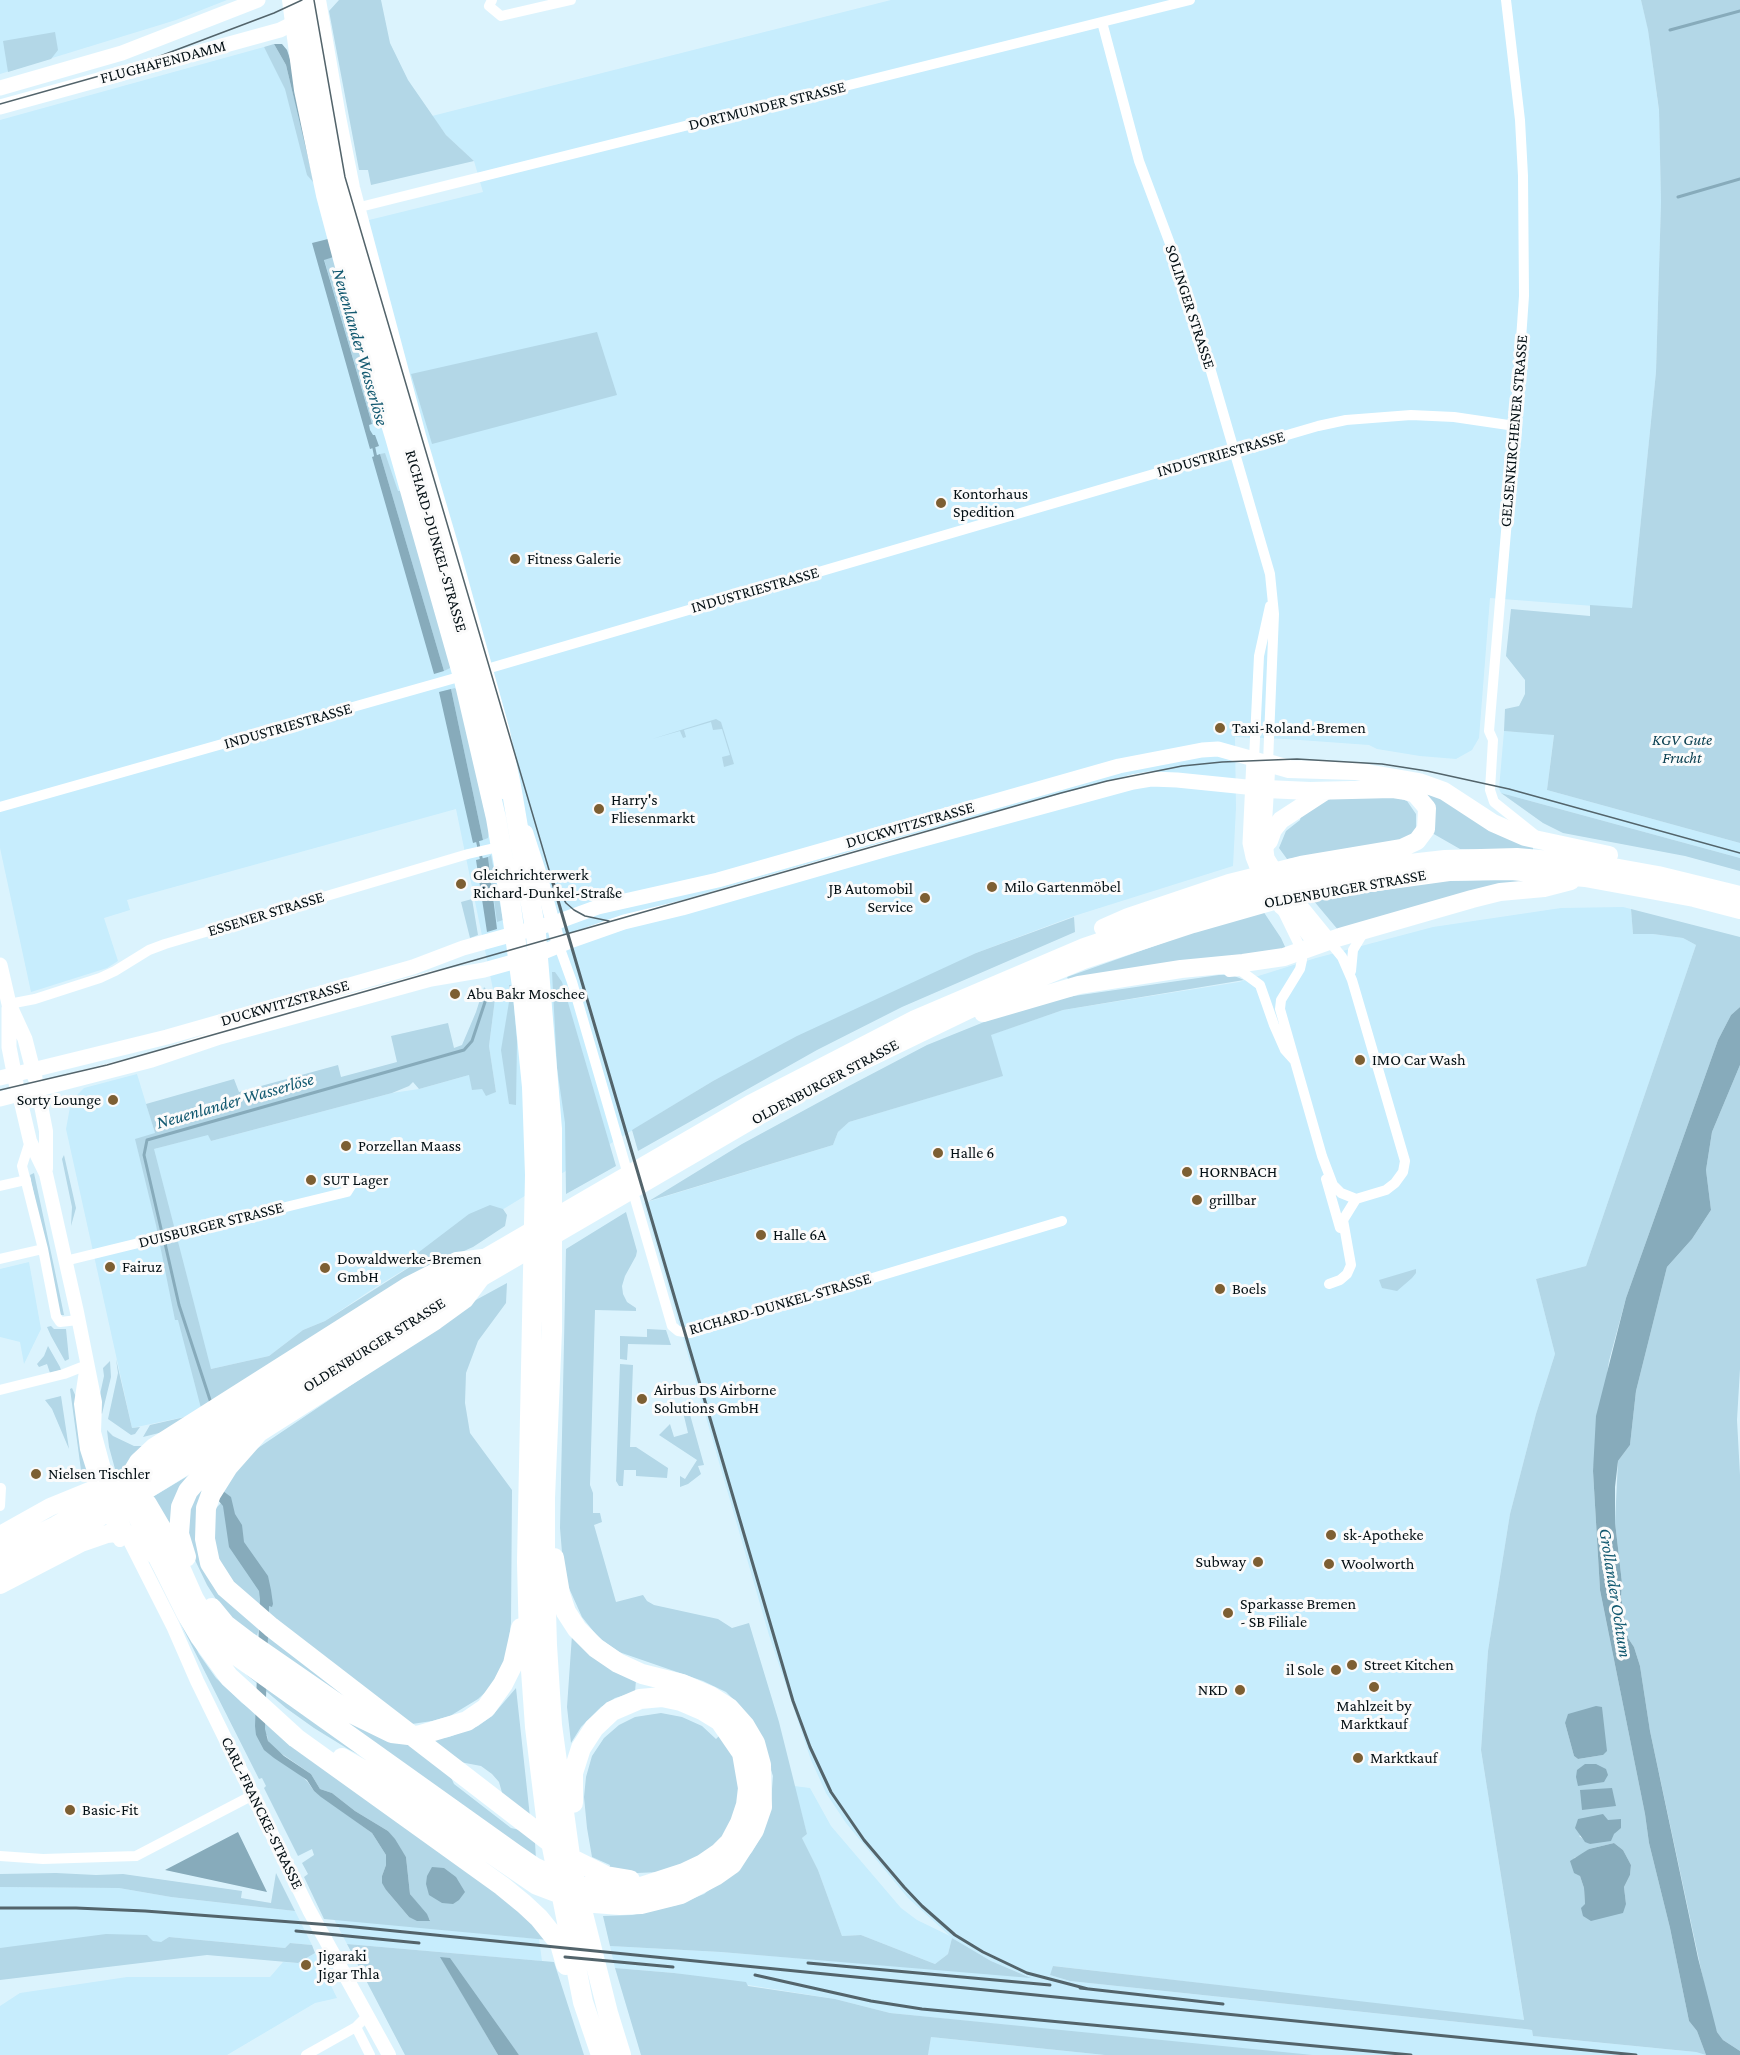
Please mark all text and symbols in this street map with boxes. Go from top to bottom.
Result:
street label: FLUGHAFENDAMM [98,36,228,88]
street label: DORTMUNDER STRASSE [687,77,847,135]
street label: SOLINGER STRASSE [1161,242,1219,372]
water label: Neuenlander Wasserlöse [327,266,393,428]
street label: GELSENKIRCHENER STRASSE [1496,334,1532,528]
street label: INDUSTRIESTRASSE [1155,427,1287,481]
street label: RICHARD-DUNKEL-STRASSE [401,448,471,634]
place label: Kontorhaus Spedition [953,484,1028,522]
marker: Kontorhaus Spedition [934,496,948,510]
place label: Fitness Galerie [527,549,621,569]
marker: Fitness Galerie [508,552,522,566]
street label: INDUSTRIESTRASSE [689,563,821,617]
street label: INDUSTRIESTRASSE [222,699,354,753]
place label: Taxi-Roland-Bremen [1232,718,1366,738]
marker: Taxi-Roland-Bremen [1213,721,1227,735]
park label: KGV Gute Frucht [1652,730,1712,768]
place label: Harry's Fliesenmarkt [611,790,695,828]
street label: DUCKWITZSTRASSE [844,797,976,853]
marker: Harry's Fliesenmarkt [592,802,606,816]
place label: Gleichrichterwerk Richard-Dunkel-Straße [473,865,622,903]
street label: OLDENBURGER STRASSE [1262,865,1428,913]
marker: Gleichrichterwerk Richard-Dunkel-Straße [454,877,468,891]
place label: Milo Gartenmöbel [1004,877,1121,897]
place label: JB Automobil Service [828,879,913,917]
marker: Milo Gartenmöbel [985,880,999,894]
street label: ESSENER STRASSE [206,887,326,941]
marker: JB Automobil Service [918,891,932,905]
street label: DUCKWITZSTRASSE [219,975,351,1031]
place label: Abu Bakr Moschee [467,984,585,1004]
marker: Abu Bakr Moschee [448,987,462,1001]
street label: OLDENBURGER STRASSE [748,1035,902,1129]
place label: IMO Car Wash [1372,1050,1466,1070]
marker: IMO Car Wash [1353,1053,1367,1067]
water label: Neuenlander Wasserlöse [154,1068,316,1134]
place label: Sorty Lounge [17,1090,101,1110]
marker: Sorty Lounge [106,1093,120,1107]
place label: Porzellan Maass [358,1136,461,1156]
marker: Porzellan Maass [339,1139,353,1153]
place label: Halle 6 [950,1143,994,1163]
marker: Halle 6 [931,1146,945,1160]
place label: HORNBACH [1199,1162,1277,1182]
marker: HORNBACH [1180,1165,1194,1179]
place label: SUT Lager [323,1170,388,1190]
marker: SUT Lager [304,1173,318,1187]
place label: grillbar [1209,1190,1256,1210]
marker: grillbar [1190,1193,1204,1207]
street label: DUISBURGER STRASSE [136,1198,286,1252]
place label: Halle 6A [773,1225,826,1245]
marker: Halle 6A [754,1228,768,1242]
place label: Dowaldwerke-Bremen GmbH [337,1249,482,1287]
place label: Fairuz [122,1257,162,1277]
marker: Fairuz [103,1260,117,1274]
marker: Dowaldwerke-Bremen GmbH [318,1261,332,1275]
street label: RICHARD-DUNKEL-STRASSE [687,1269,873,1339]
place label: Boels [1232,1279,1266,1299]
marker: Boels [1213,1282,1227,1296]
street label: OLDENBURGER STRASSE [299,1293,449,1397]
place label: Airbus DS Airborne Solutions GmbH [654,1380,776,1418]
marker: Airbus DS Airborne Solutions GmbH [635,1392,649,1406]
place label: Nielsen Tischler [48,1464,150,1484]
marker: Nielsen Tischler [29,1467,43,1481]
place label: sk-Apotheke [1343,1525,1424,1545]
water label: Grollander Ochtum [1594,1527,1636,1659]
marker: sk-Apotheke [1324,1528,1338,1542]
place label: Subway [1195,1552,1246,1572]
place label: Woolworth [1341,1554,1414,1574]
marker: Subway [1251,1555,1265,1569]
marker: Woolworth [1322,1557,1336,1571]
place label: Sparkasse Bremen - SB Filiale [1240,1594,1356,1632]
marker: Sparkasse Bremen - SB Filiale [1221,1606,1235,1620]
place label: Street Kitchen [1364,1655,1454,1675]
marker: Street Kitchen [1345,1658,1359,1672]
place label: il Sole [1286,1660,1324,1680]
marker: il Sole [1329,1663,1343,1677]
place label: NKD [1198,1680,1228,1700]
marker: Mahlzeit by Marktkauf [1367,1680,1381,1694]
marker: NKD [1233,1683,1247,1697]
place label: Mahlzeit by Marktkauf [1336,1696,1412,1734]
street label: CARL-FRANCKE-STRASSE [217,1734,307,1892]
place label: Marktkauf [1370,1748,1437,1768]
marker: Marktkauf [1351,1751,1365,1765]
place label: Basic-Fit [82,1800,138,1820]
marker: Basic-Fit [63,1803,77,1817]
place label: Jigaraki Jigar Thla [318,1946,380,1984]
marker: Jigaraki Jigar Thla [299,1958,313,1972]

